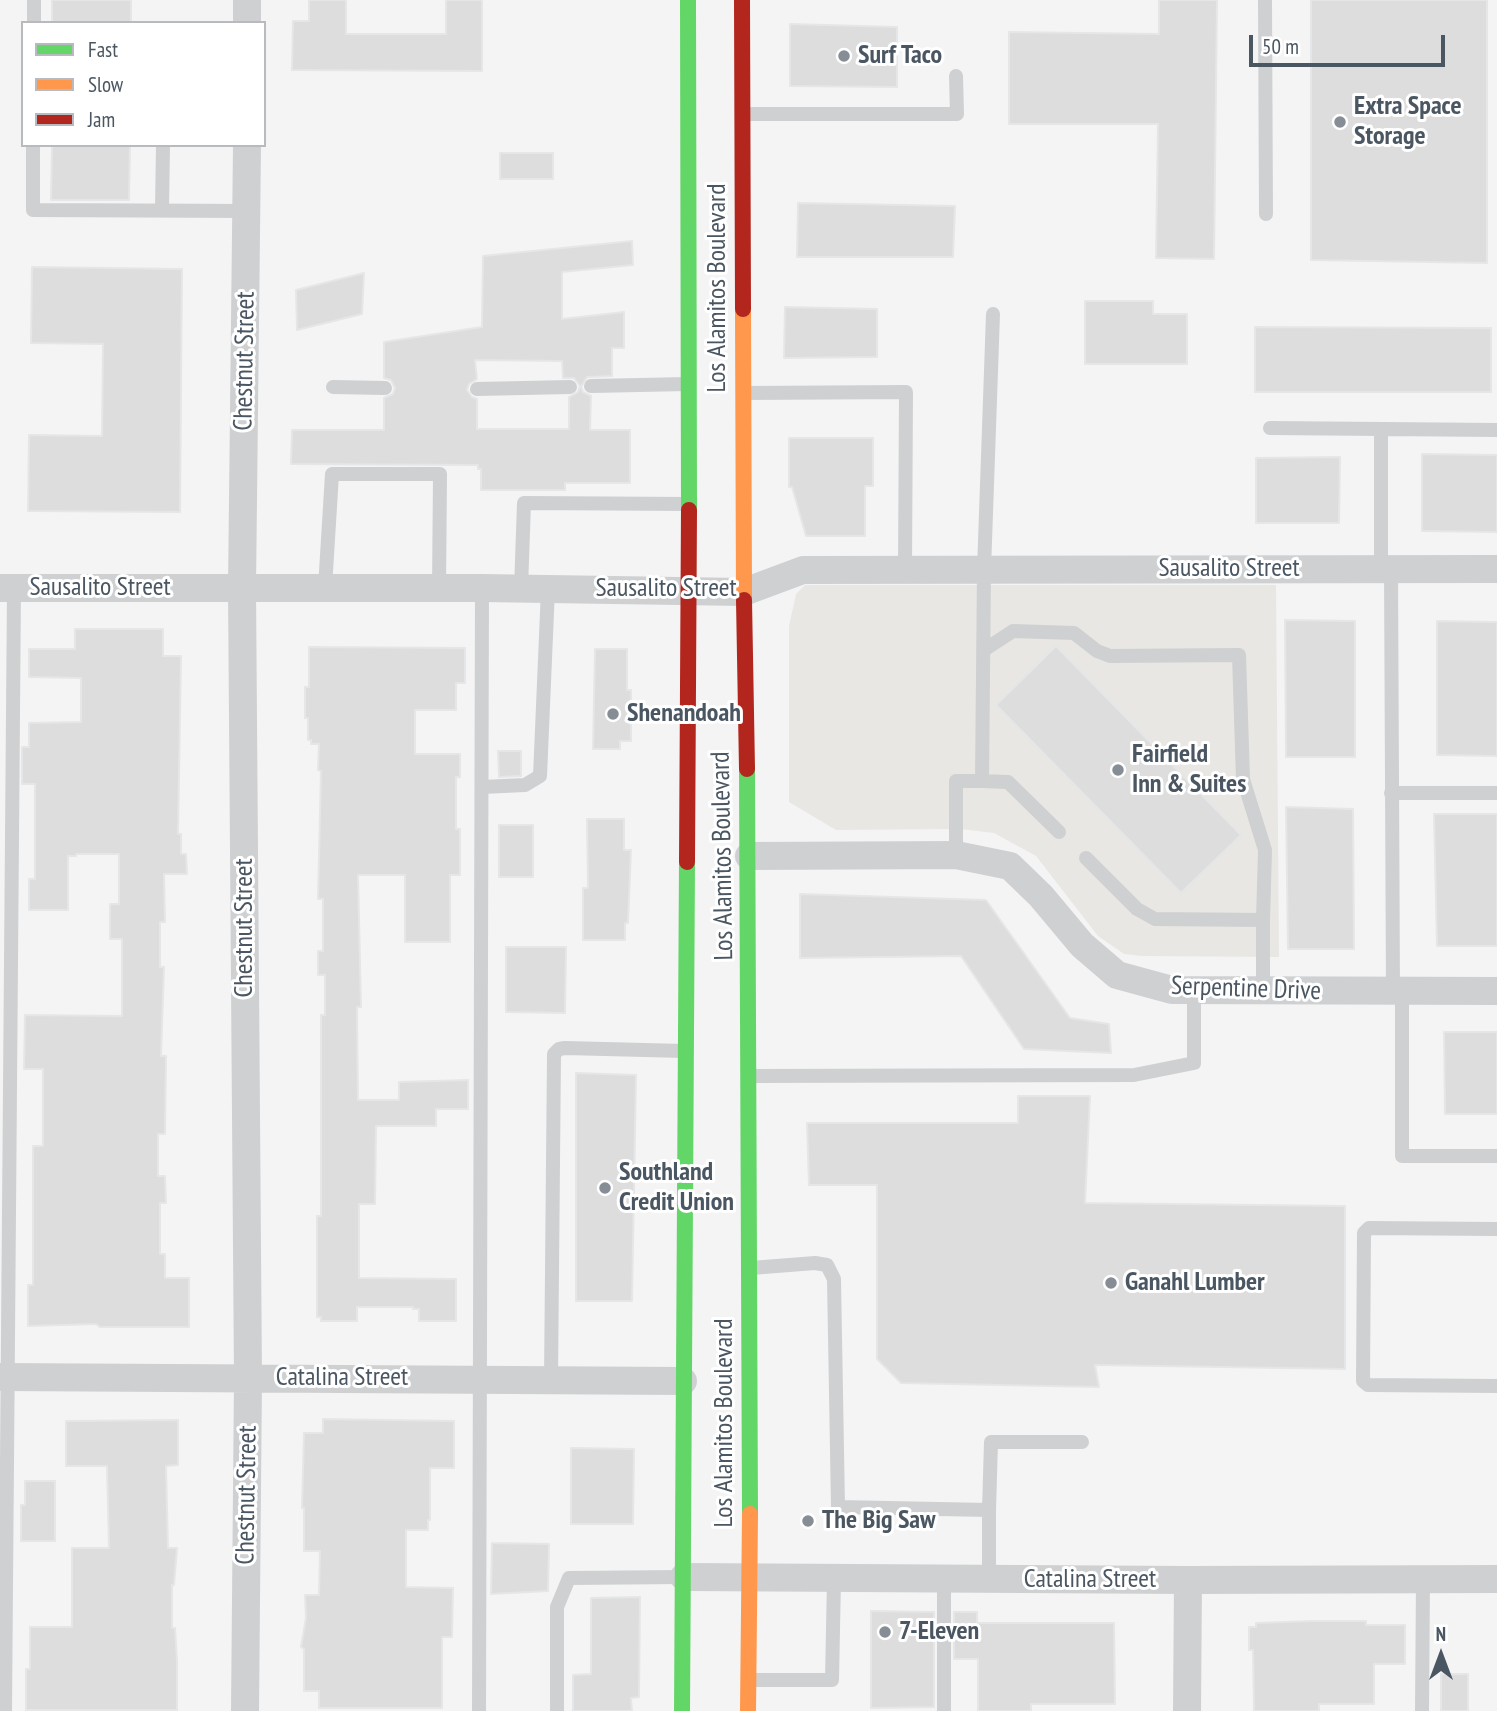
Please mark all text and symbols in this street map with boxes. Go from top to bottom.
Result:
legend [21,21,266,147]
scale bar [1252,21,1448,65]
text: 50 m [1262,33,1299,60]
text: Fast [88,36,118,63]
place label: Surf Taco [858,40,942,72]
marker: Surf Taco [836,48,852,64]
text: Slow [88,71,123,98]
place label: Extra Space Storage [1354,91,1462,152]
text: Jam [88,106,115,133]
marker: Extra Space Storage [1332,114,1348,130]
street label: Los Alamitos Boulevard [702,184,734,392]
street label: Chestnut Street [228,291,262,431]
street label: Sausalito Street [1158,553,1300,585]
street label: Sausalito Street [29,572,171,604]
street label: Sausalito Street [595,573,737,605]
place label: Shenandoah [627,698,741,730]
marker: Shenandoah [605,706,621,722]
place label: Fairfield Inn & Suites [1132,739,1246,800]
street label: Los Alamitos Boulevard [706,751,740,961]
marker: Fairfield Inn & Suites [1110,762,1126,778]
street label: Chestnut Street [229,858,261,998]
street label: Serpentine Drive [1170,971,1322,1007]
place label: Southland Credit Union [619,1157,734,1218]
marker: Southland Credit Union [597,1180,613,1196]
place label: Ganahl Lumber [1125,1267,1265,1299]
marker: Ganahl Lumber [1103,1275,1119,1291]
street label: Los Alamitos Boulevard [709,1319,741,1527]
street label: Catalina Street [276,1362,408,1394]
street label: Chestnut Street [230,1425,264,1565]
place label: The Big Saw [822,1505,936,1537]
marker: The Big Saw [800,1513,816,1529]
street label: Catalina Street [1024,1564,1156,1596]
place label: 7-Eleven [899,1616,979,1648]
north arrow [1406,1620,1476,1690]
text: N [1436,1622,1446,1646]
marker: 7-Eleven [877,1624,893,1640]

